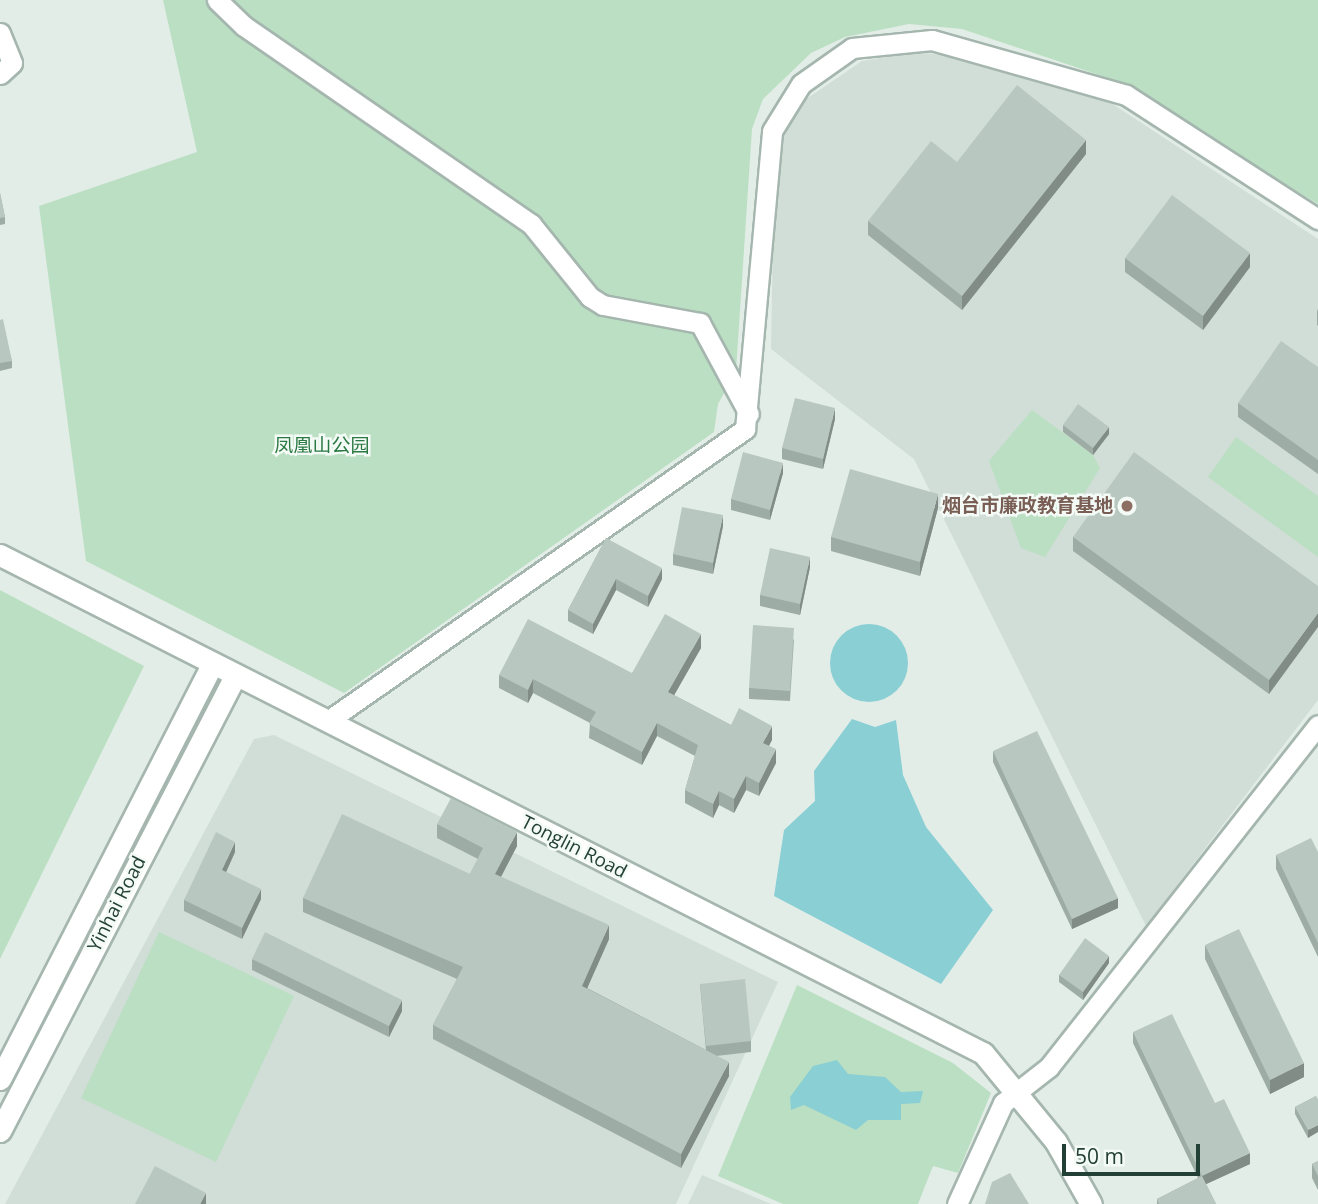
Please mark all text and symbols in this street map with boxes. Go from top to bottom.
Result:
park label: 凤凰山公园 [275,435,369,457]
place label: 烟台市廉政教育基地 [942,495,1113,517]
marker: 烟台市廉政教育基地 [1119,498,1135,514]
street label: Tonglin Road [517,811,631,883]
street label: Yinhai Road [83,852,151,956]
scale bar [1066,1130,1204,1174]
text: 50 m [1075,1142,1124,1170]

